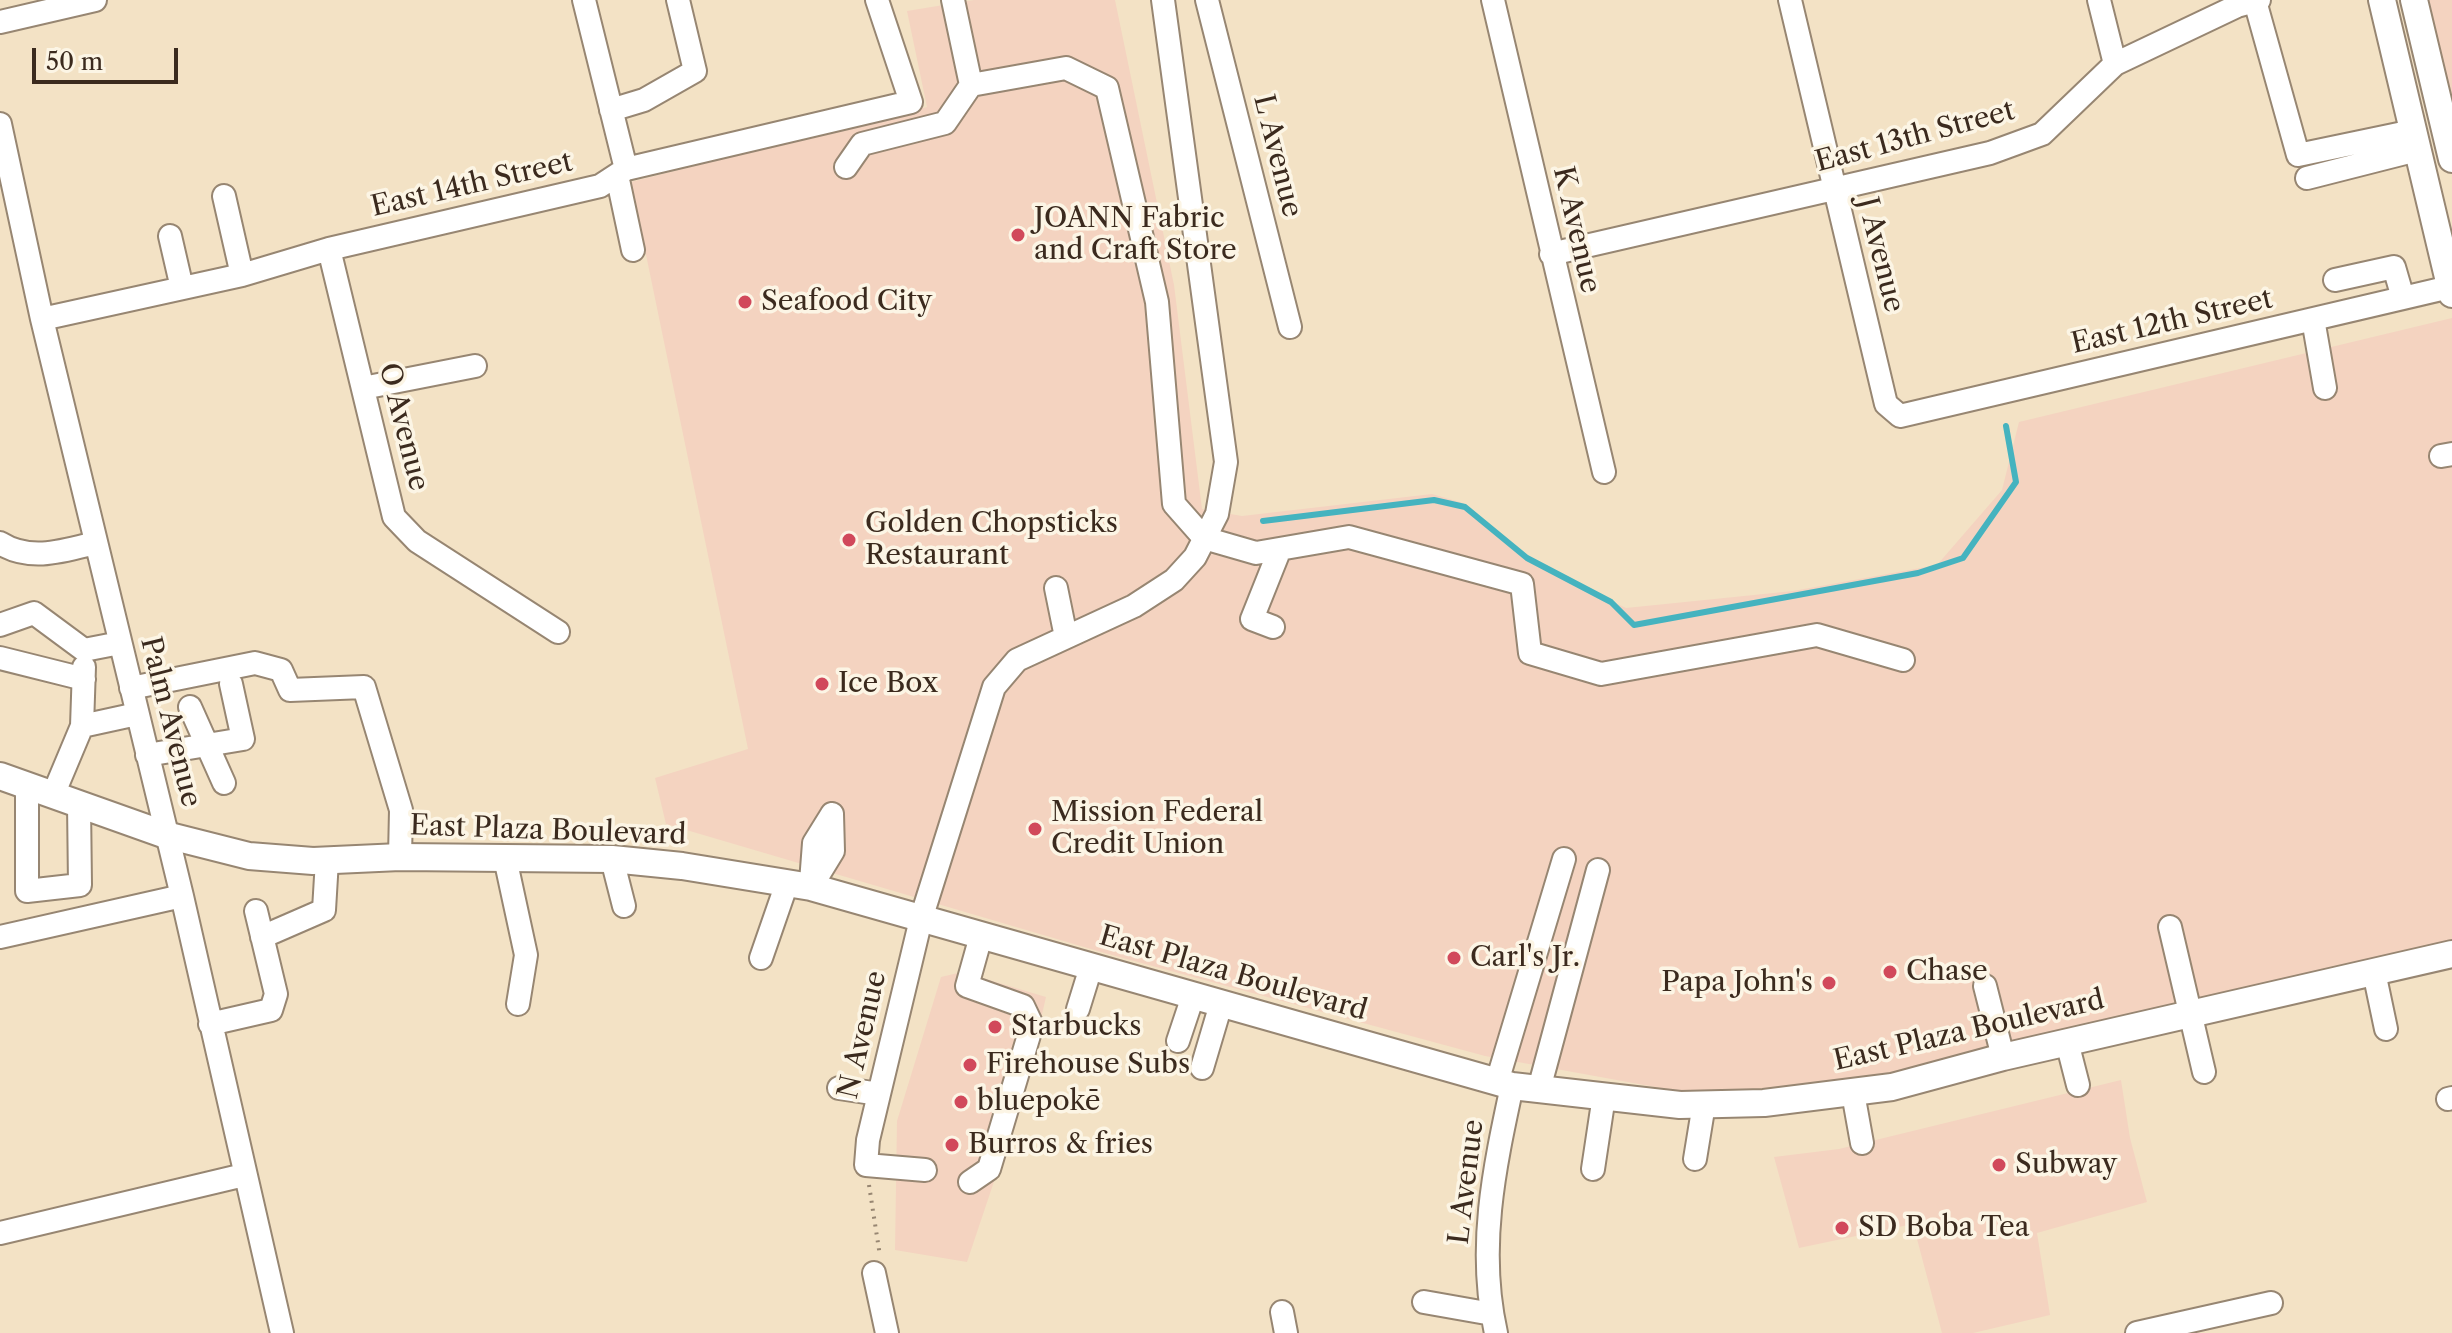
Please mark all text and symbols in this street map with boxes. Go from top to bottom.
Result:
scale bar [36,32,182,82]
text: 50 m [46,47,103,76]
street label: L Avenue [1246,91,1308,221]
street label: East 13th Street [1812,94,2018,180]
street label: East 14th Street [368,145,576,225]
street label: K Avenue [1545,163,1607,297]
street label: J Avenue [1850,194,1910,316]
place label: JOANN Fabric and Craft Store [1034,202,1237,268]
marker: JOANN Fabric and Craft Store [1009,226,1027,244]
street label: East 12th Street [2068,283,2276,361]
place label: Seafood City [761,285,932,319]
marker: Seafood City [736,293,754,311]
street label: O Avenue [371,360,435,494]
place label: Golden Chopsticks Restaurant [865,507,1118,573]
marker: Golden Chopsticks Restaurant [840,531,858,549]
street label: Palm Avenue [133,633,207,811]
place label: Ice Box [838,667,938,701]
marker: Ice Box [813,675,831,693]
place label: Mission Federal Credit Union [1051,796,1263,862]
street label: East Plaza Boulevard [409,809,687,853]
marker: Mission Federal Credit Union [1026,820,1044,838]
street label: East Plaza Boulevard [1095,920,1371,1028]
place label: Carl's Jr. [1470,941,1580,975]
marker: Carl's Jr. [1445,949,1463,967]
place label: Chase [1906,955,1988,989]
marker: Chase [1881,963,1899,981]
place label: Papa John's [1661,966,1813,1000]
street label: N Avenue [832,968,894,1102]
marker: Papa John's [1820,974,1838,992]
street label: East Plaza Boulevard [1830,984,2108,1078]
place label: Starbucks [1011,1010,1141,1044]
marker: Starbucks [986,1018,1004,1036]
place label: Firehouse Subs [986,1048,1190,1082]
marker: Firehouse Subs [961,1056,979,1074]
place label: bluepokē [977,1085,1100,1119]
marker: bluepokē [952,1093,970,1111]
street label: L Avenue [1443,1118,1491,1246]
place label: Burros & fries [968,1128,1153,1162]
marker: Burros & fries [943,1136,961,1154]
place label: Subway [2015,1148,2117,1182]
marker: Subway [1990,1156,2008,1174]
place label: SD Boba Tea [1858,1211,2030,1245]
marker: SD Boba Tea [1833,1219,1851,1237]

